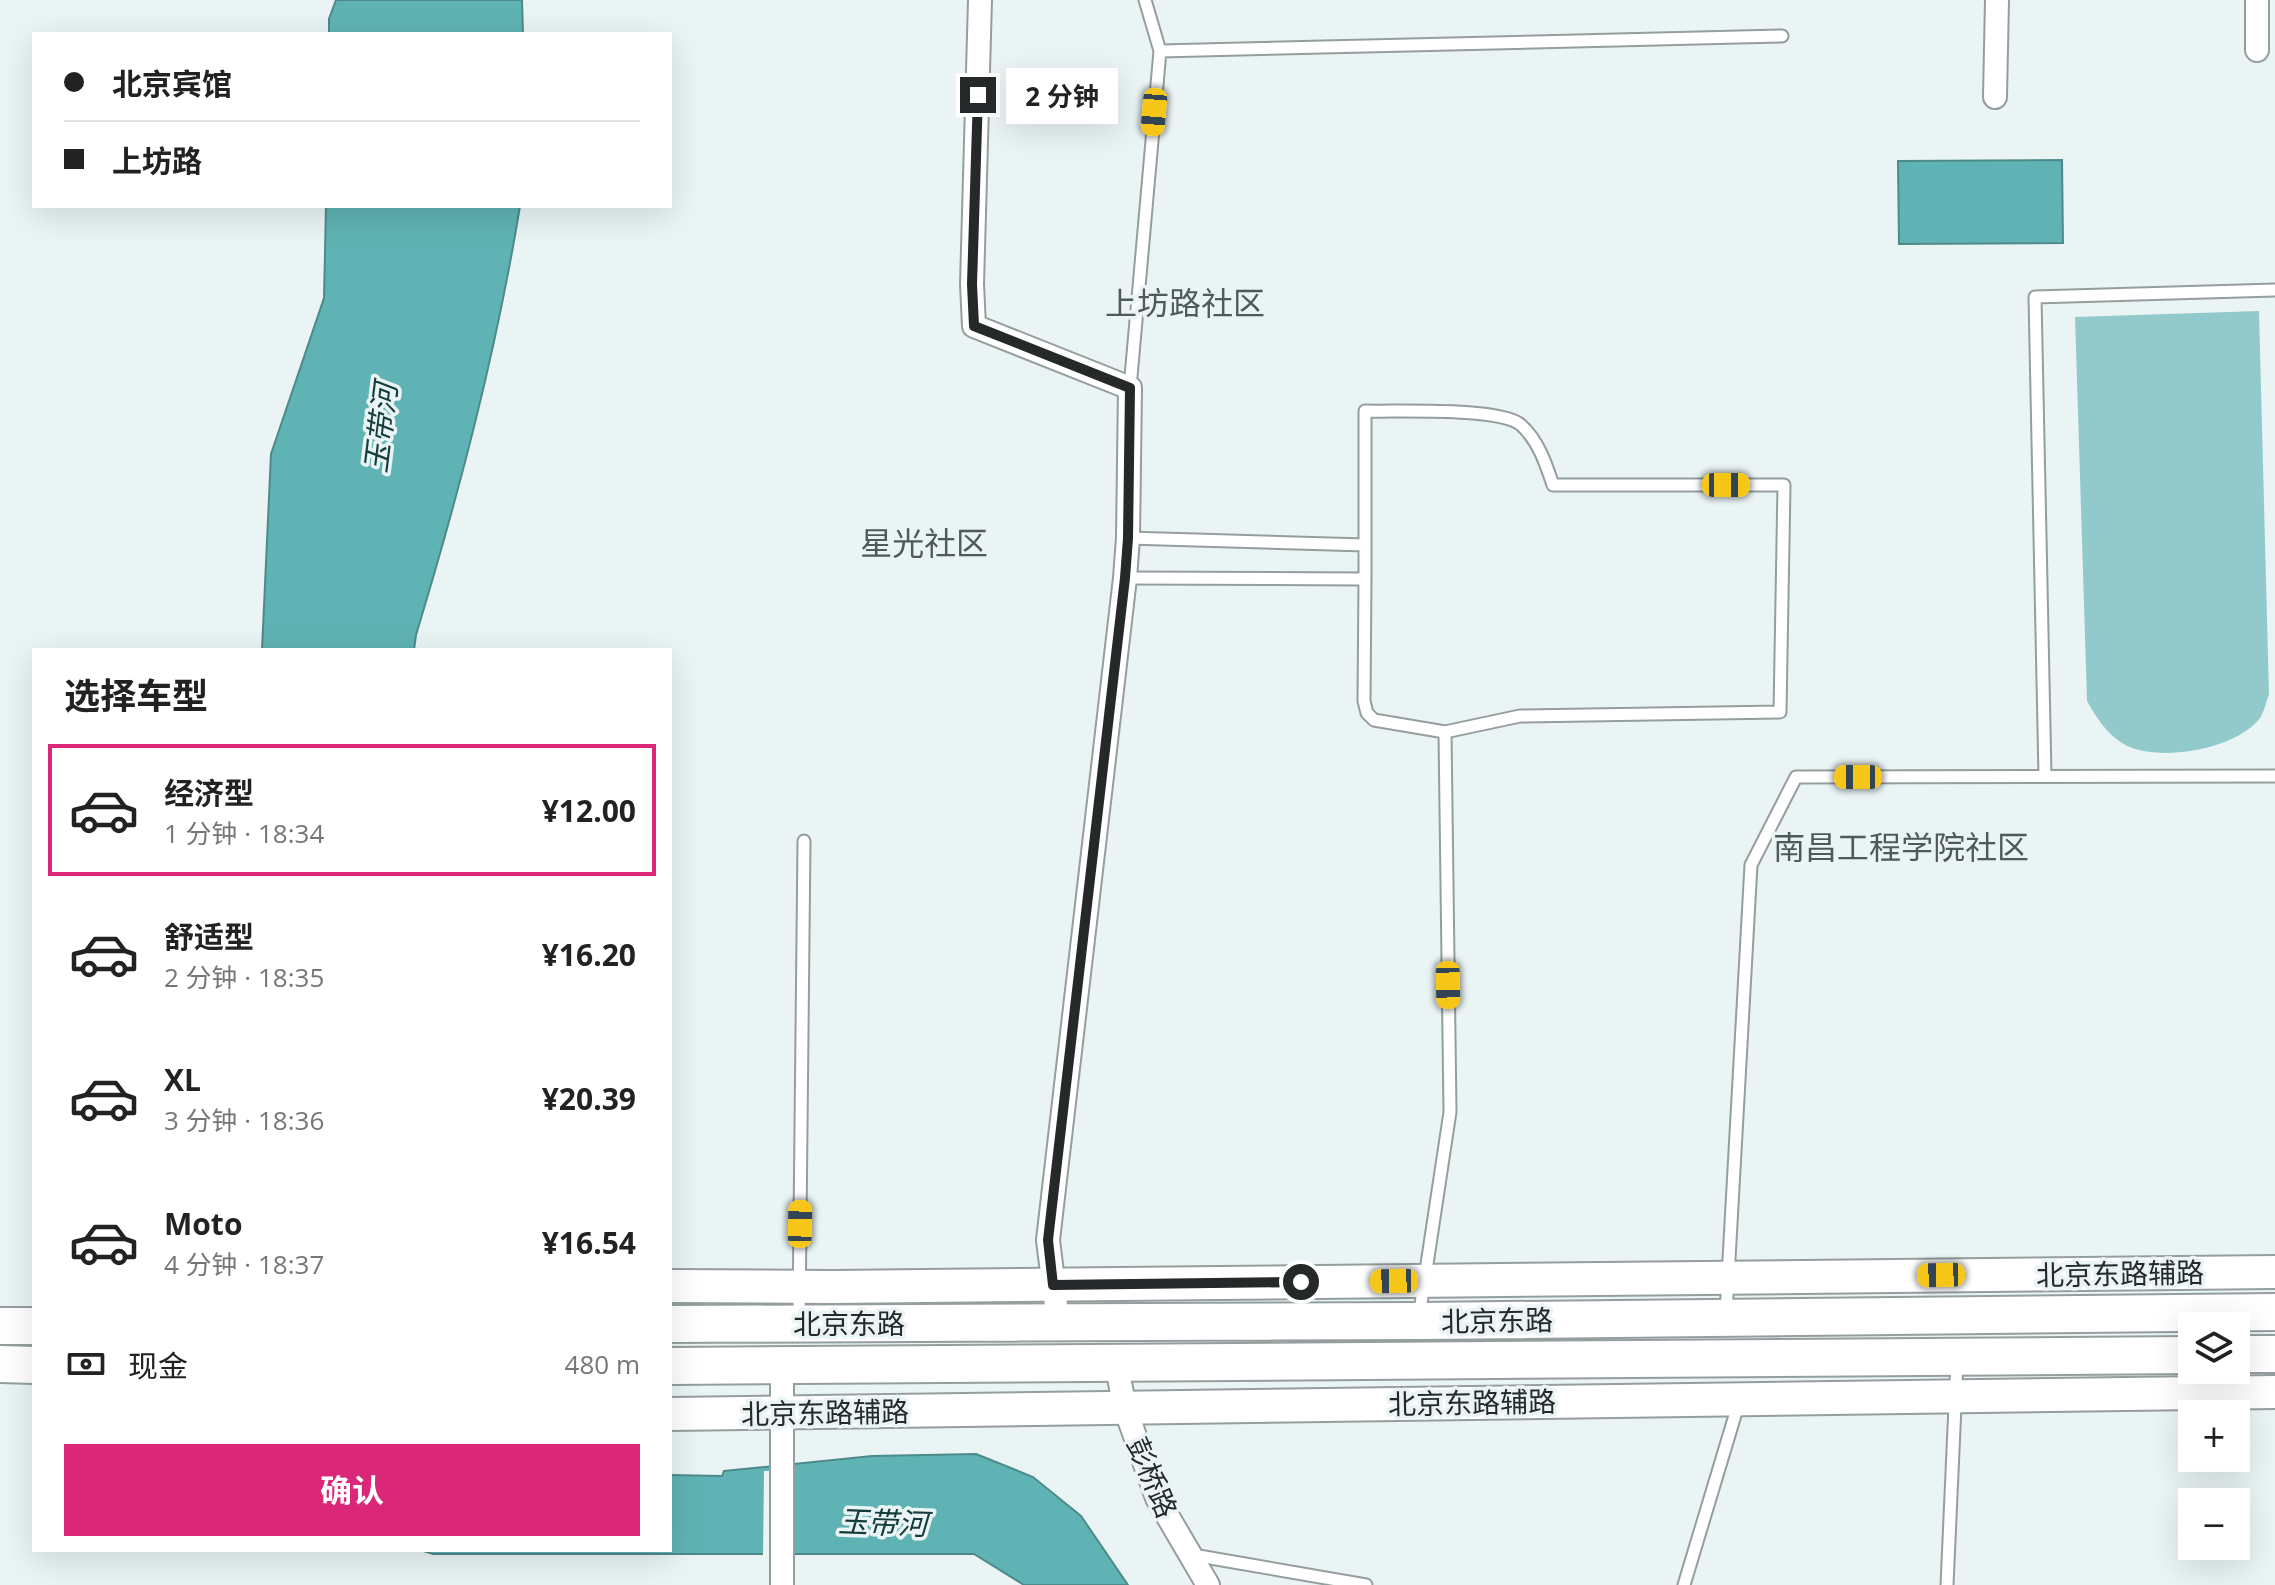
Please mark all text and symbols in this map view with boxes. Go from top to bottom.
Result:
text: 北京宾馆 [112,63,232,104]
callout: 2 分钟 [1006,67,1118,123]
route end [960,77,996,113]
text: 2 分钟 [1025,78,1099,114]
car [1140,87,1168,137]
text: 上坊路 [112,140,202,181]
district label: 上坊路社区 [1105,281,1265,324]
water label: 玉带河 [354,376,406,475]
car [1702,473,1750,497]
district label: 星光社区 [860,521,988,564]
text: 选择车型 [64,671,208,720]
car [1834,765,1882,789]
text: 经济型 [164,772,254,813]
icon: car [68,774,140,846]
text: ¥12.00 [542,790,636,831]
text: 1 分钟 · 18:34 [164,815,324,851]
district label: 南昌工程学院社区 [1773,825,2029,868]
text: 舒适型 [164,916,254,957]
icon: car [68,918,140,990]
text: ¥16.20 [542,934,636,975]
text: 2 分钟 · 18:35 [164,959,324,995]
car [1436,961,1460,1009]
text: XL [164,1059,201,1100]
icon: car [68,1062,140,1134]
text: ¥20.39 [542,1078,636,1119]
text: 3 分钟 · 18:36 [164,1102,324,1138]
car [788,1200,812,1248]
text: Moto [164,1203,242,1244]
icon: car [68,1206,140,1278]
text: ¥16.54 [542,1222,636,1263]
text: 4 分钟 · 18:37 [164,1246,324,1282]
street label: 北京东路辅路 [2036,1253,2204,1293]
car [1917,1263,1965,1287]
route start [1283,1264,1319,1300]
car [1370,1269,1418,1293]
street label: 北京东路 [1441,1300,1553,1340]
street label: 北京东路 [793,1304,905,1342]
map controls [2178,1312,2250,1560]
button: layers [2178,1312,2250,1384]
icon: cash [64,1342,108,1386]
text: 现金 [128,1345,188,1386]
text: 480 m [565,1346,640,1382]
street label: 北京东路辅路 [1388,1382,1556,1422]
street label: 北京东路辅路 [741,1392,909,1432]
button: + [2178,1400,2250,1472]
street label: 彭桥路 [1119,1431,1187,1523]
button: 确认 [64,1444,640,1536]
button: − [2178,1488,2250,1560]
water label: 玉带河 [837,1500,934,1544]

